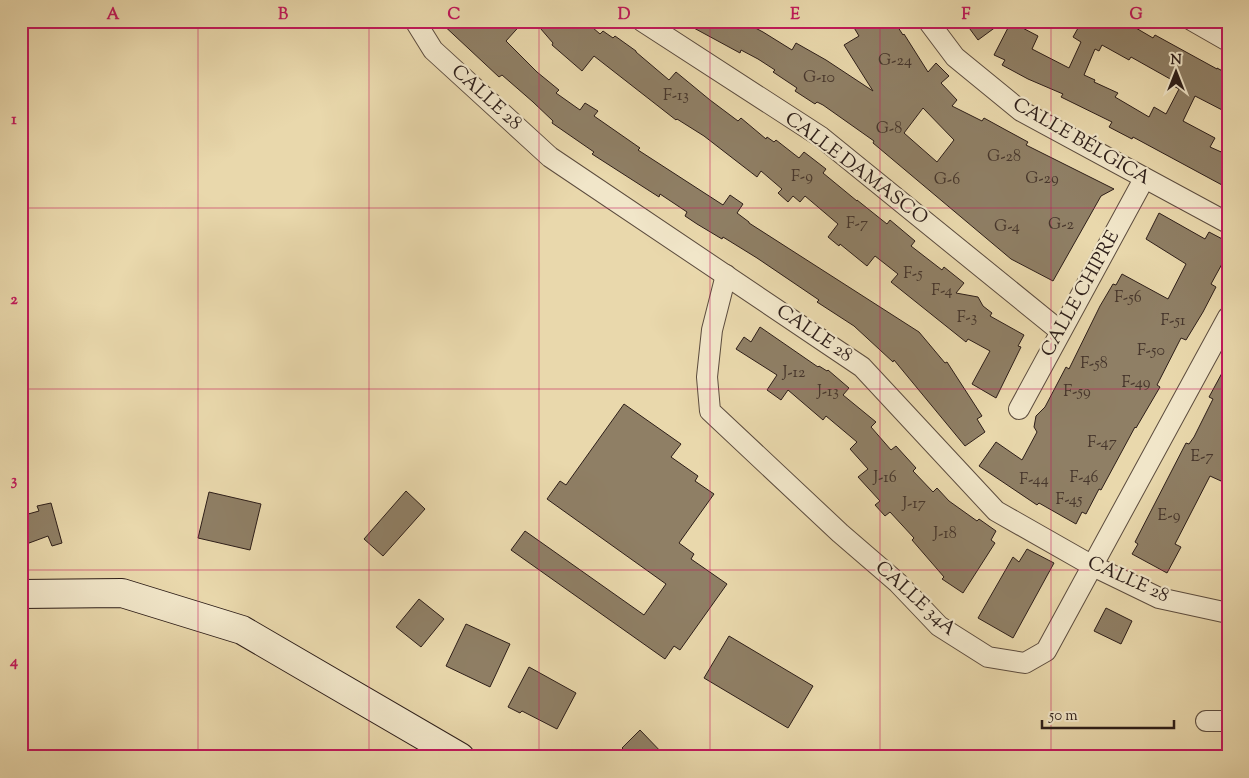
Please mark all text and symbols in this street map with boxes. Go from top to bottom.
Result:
text: A [107,4,120,27]
text: B [278,4,288,27]
text: C [448,4,461,27]
text: D [618,4,631,27]
text: E [790,4,800,27]
text: F [962,4,971,27]
text: G [1129,4,1143,27]
north arrow [1152,48,1202,98]
house number: G-24 [878,50,912,73]
text: N [1170,51,1182,71]
street label: CALLE 28 [445,59,527,137]
house number: G-10 [803,67,835,90]
house number: F-13 [663,85,689,108]
street label: CALLE BÉLGICA [1007,92,1155,193]
street label: CALLE DAMASCO [779,106,933,232]
text: 1 [11,109,17,132]
house number: G-8 [876,118,902,141]
house number: G-28 [987,146,1021,169]
house number: F-9 [791,166,813,189]
house number: G-29 [1025,168,1059,191]
house number: G-6 [934,169,960,192]
house number: F-7 [846,213,868,236]
house number: G-2 [1048,214,1074,237]
house number: G-4 [994,216,1020,239]
street label: CALLE CHIPRE [1035,225,1127,362]
house number: F-5 [903,263,923,286]
house number: F-4 [931,280,953,303]
house number: F-56 [1114,287,1142,310]
text: 2 [10,289,18,312]
street label: CALLE 28 [770,299,858,369]
house number: F-3 [957,307,977,330]
house number: F-51 [1161,310,1186,333]
house number: F-50 [1137,340,1165,363]
house number: F-58 [1080,353,1108,376]
house number: J-12 [782,362,806,385]
house number: F-49 [1122,372,1151,395]
house number: J-13 [816,381,839,404]
house number: F-59 [1063,381,1091,404]
house number: F-47 [1087,432,1117,455]
house number: E-7 [1190,446,1214,469]
house number: J-16 [872,467,897,490]
house number: F-46 [1069,467,1099,490]
house number: F-44 [1019,469,1049,492]
text: 3 [11,470,18,493]
house number: F-45 [1056,489,1083,512]
house number: J-17 [901,493,926,516]
house number: E-9 [1158,505,1181,528]
house number: J-18 [932,523,957,546]
street label: CALLE 28 [1083,550,1173,610]
street label: CALLE 34A [868,555,962,643]
text: 4 [9,651,18,674]
scale bar [1042,698,1174,730]
text: 50 m [1048,706,1078,727]

